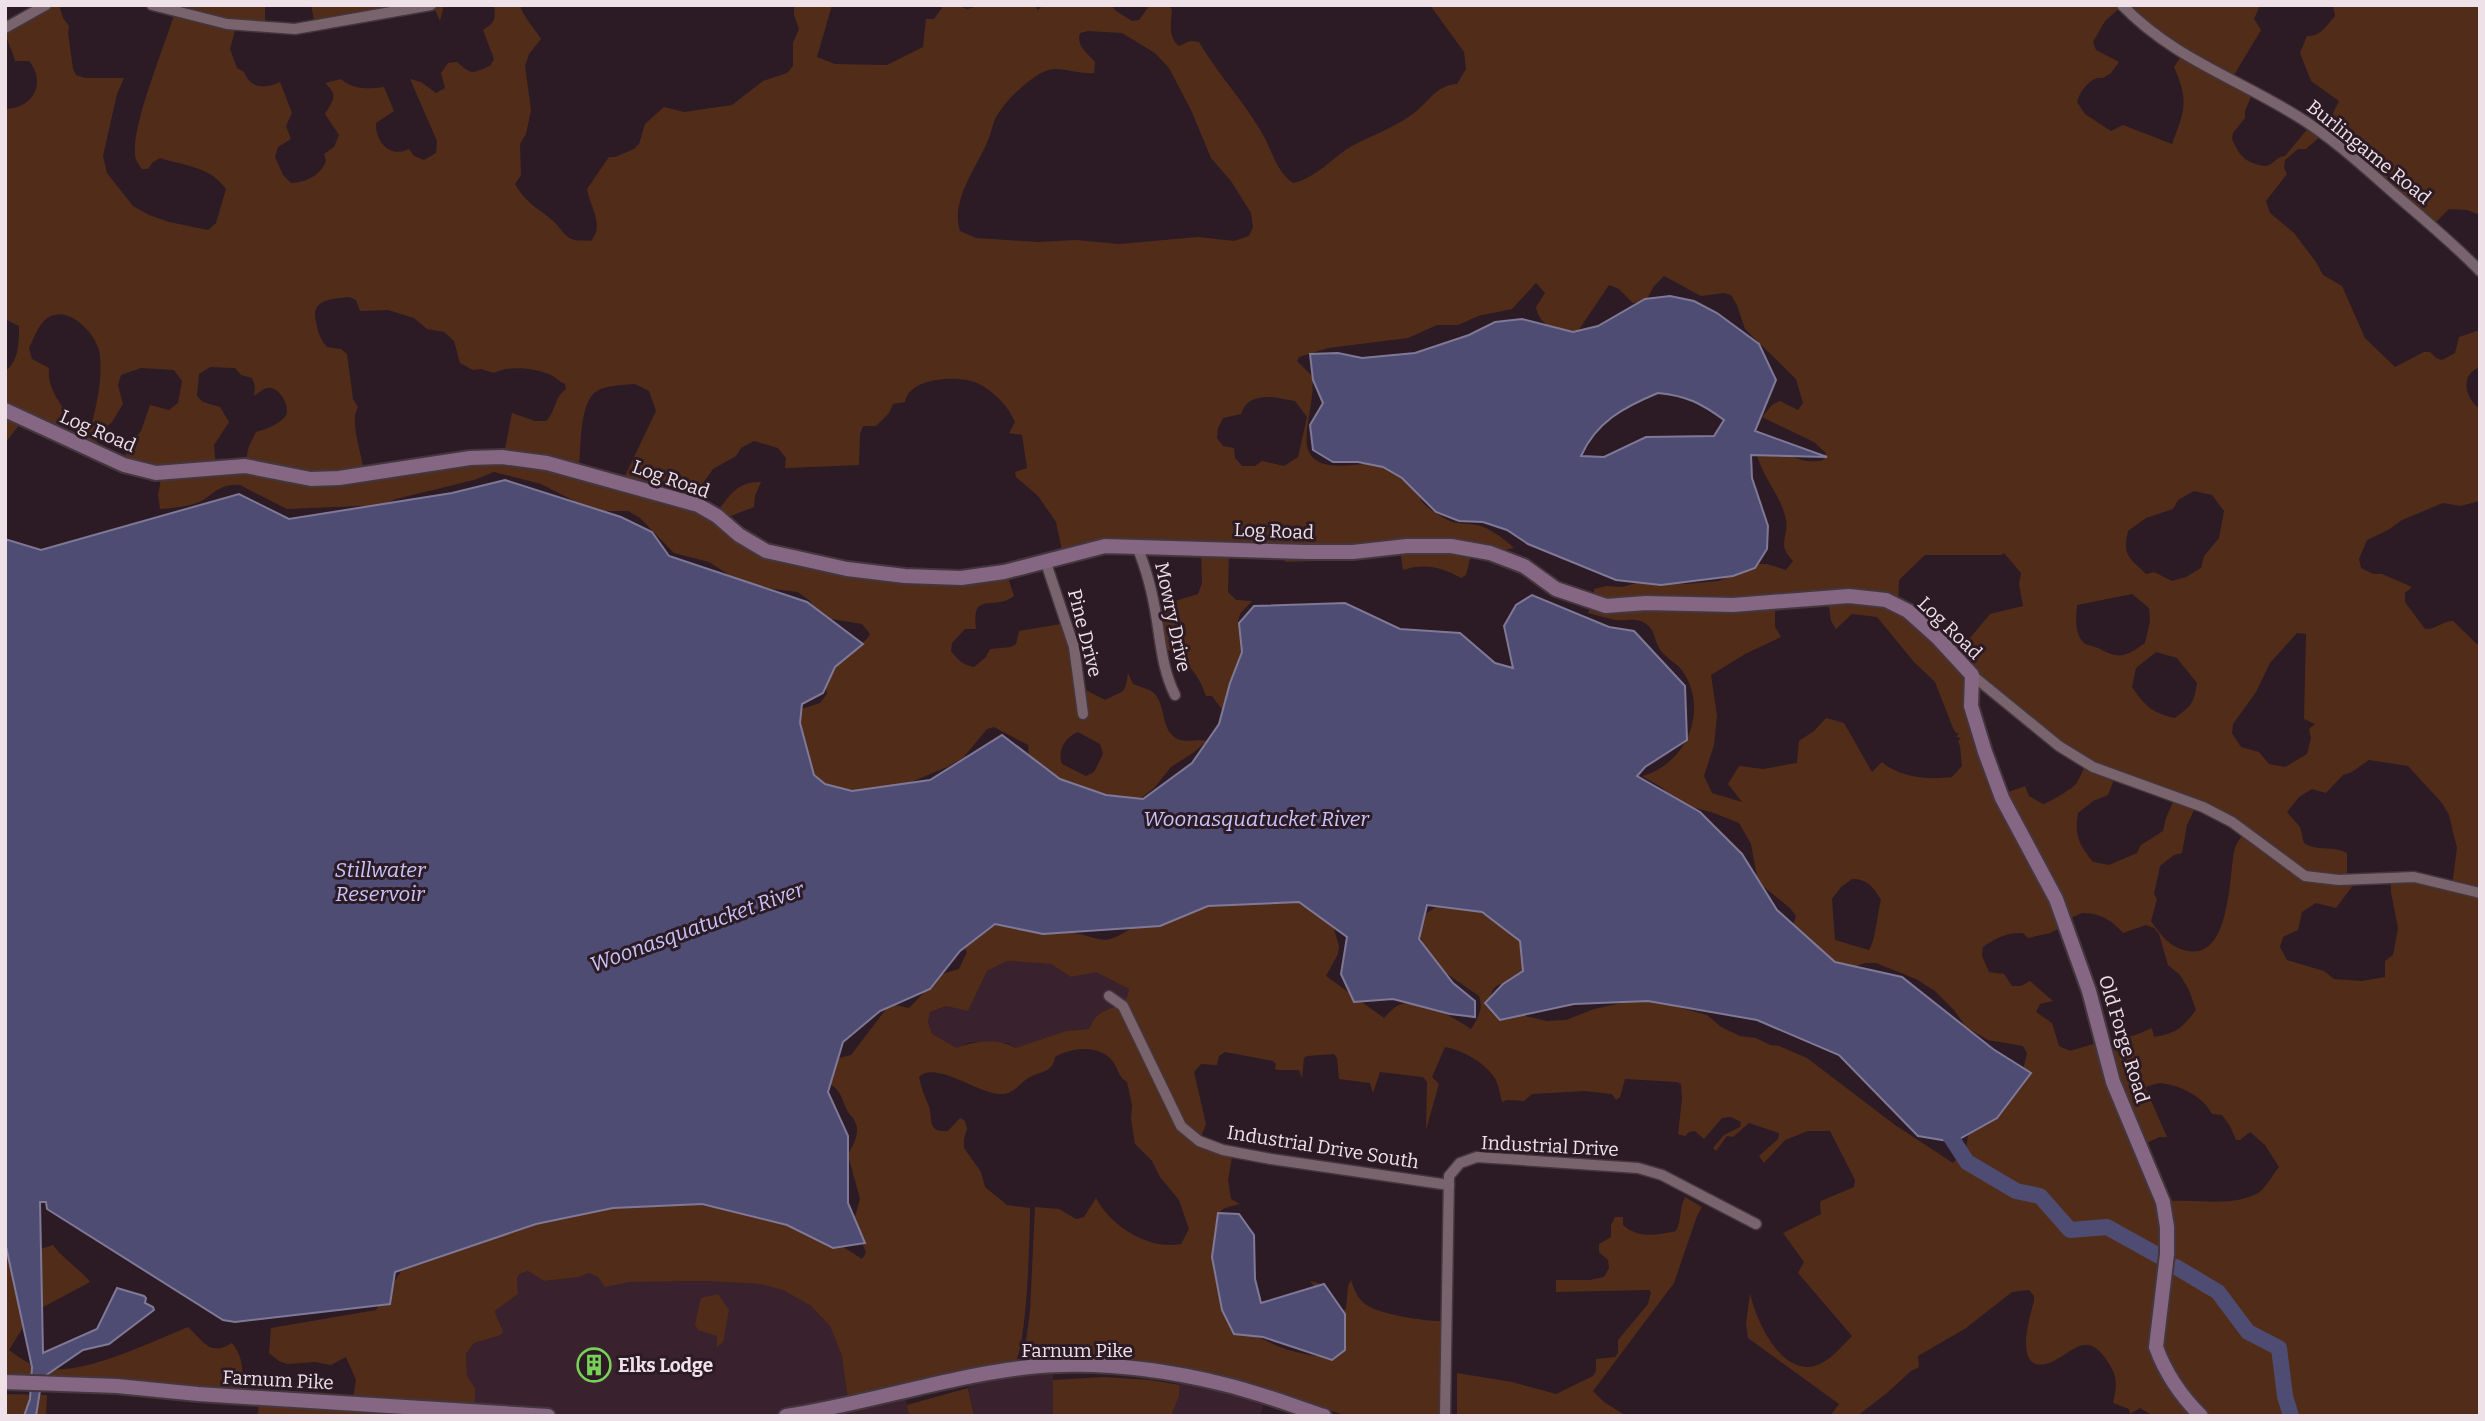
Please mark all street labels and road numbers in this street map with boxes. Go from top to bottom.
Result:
street label: Burlingame Road [2302,95,2436,209]
street label: Log Road [57,405,139,457]
street label: Log Road [629,455,713,503]
street label: Log Road [1233,518,1315,544]
street label: Mowry Drive [1150,560,1196,674]
street label: Pine Drive [1063,587,1107,679]
street label: Log Road [1913,592,1987,664]
street label: Old Forge Road [2094,972,2154,1106]
street label: Industrial Drive South [1225,1120,1421,1174]
street label: Industrial Drive [1481,1131,1619,1161]
street label: Farnum Pike [1021,1339,1133,1362]
street label: Farnum Pike [222,1366,334,1394]

